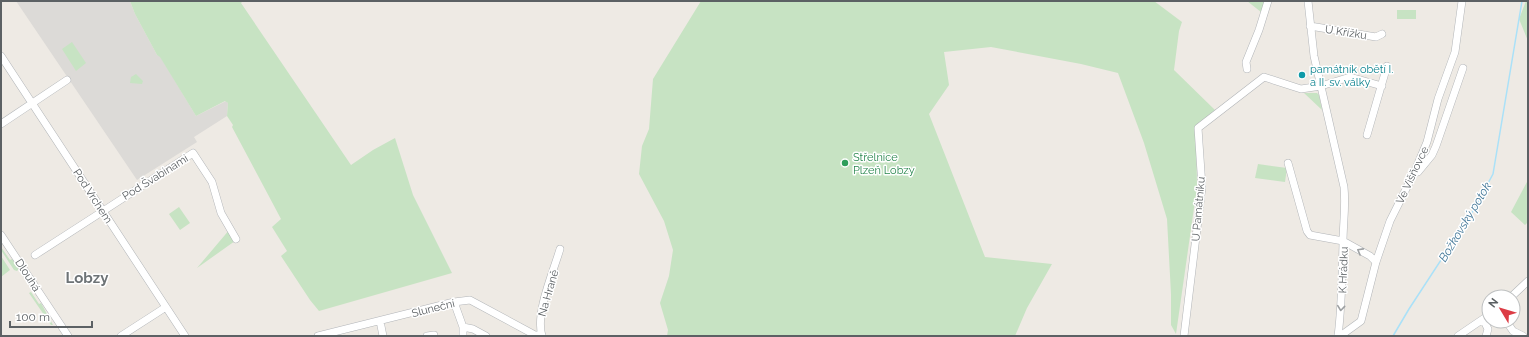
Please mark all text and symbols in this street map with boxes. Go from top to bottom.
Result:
street label: U Křížku [1324,23,1368,42]
place label: památník obětí I. a II. sv. války [1310,63,1393,89]
marker: památník obětí I. a II. sv. války [1297,70,1307,80]
street label: Ve Višňovce [1394,144,1432,206]
street label: Pod Švabinami [119,151,191,203]
place label: Střelnice Plzeň Lobzy [853,151,915,177]
marker: Střelnice Plzeň Lobzy [840,158,850,168]
street label: Pod Vrchem [70,167,115,226]
street label: U Památníku [1189,176,1208,242]
water label: Božkovský potok [1436,179,1495,264]
street label: K Hrádku [1336,246,1351,294]
one-way arrow [1357,248,1364,255]
street label: Dlouhá [12,256,43,294]
street label: Na Hraně [536,268,562,318]
district label: Lobzy [66,269,109,287]
north arrow [1481,289,1521,329]
text: N [1486,296,1501,310]
street label: Sluneční [410,297,457,320]
scale bar [10,303,92,329]
one-way arrow [1336,305,1345,311]
text: 100 m [16,310,50,324]

